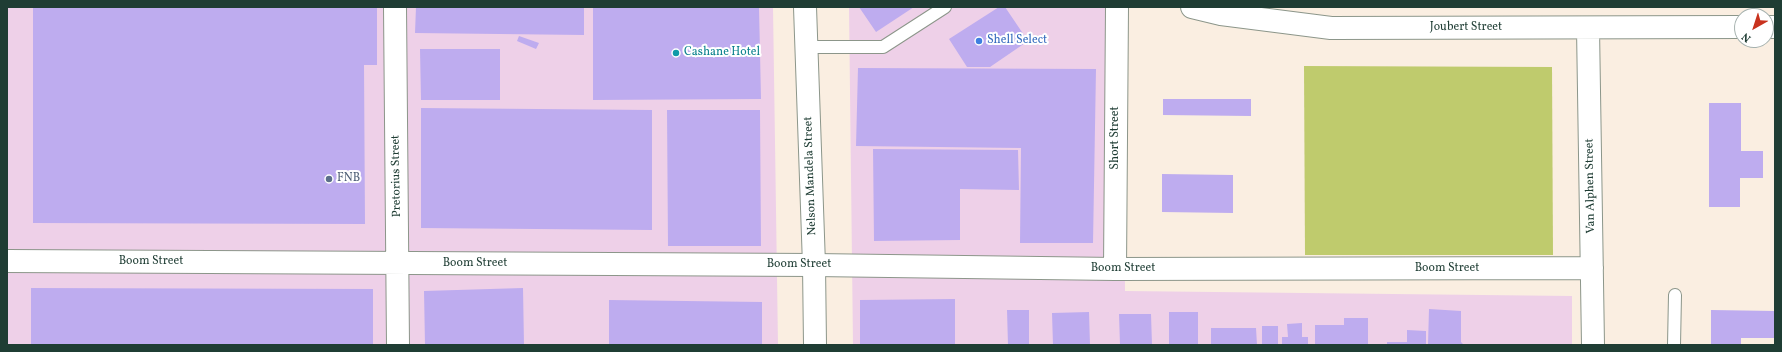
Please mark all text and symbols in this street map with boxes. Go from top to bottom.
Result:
north arrow [1734,8,1774,48]
street label: Joubert Street [1430,21,1502,35]
text: N [1739,29,1755,45]
place label: Shell Select [987,34,1047,48]
marker: Shell Select [974,36,984,46]
place label: Cashane Hotel [684,46,760,60]
marker: Cashane Hotel [671,48,681,58]
street label: Short Street [1109,106,1123,170]
street label: Nelson Mandela Street [802,116,820,236]
street label: Pretorius Street [389,135,405,217]
street label: Van Alphen Street [1583,138,1599,234]
place label: FNB [337,172,360,186]
marker: FNB [324,174,334,184]
street label: Boom Street [119,255,183,269]
street label: Boom Street [443,257,507,271]
street label: Boom Street [767,258,831,272]
street label: Boom Street [1091,262,1155,276]
street label: Boom Street [1415,262,1479,276]

